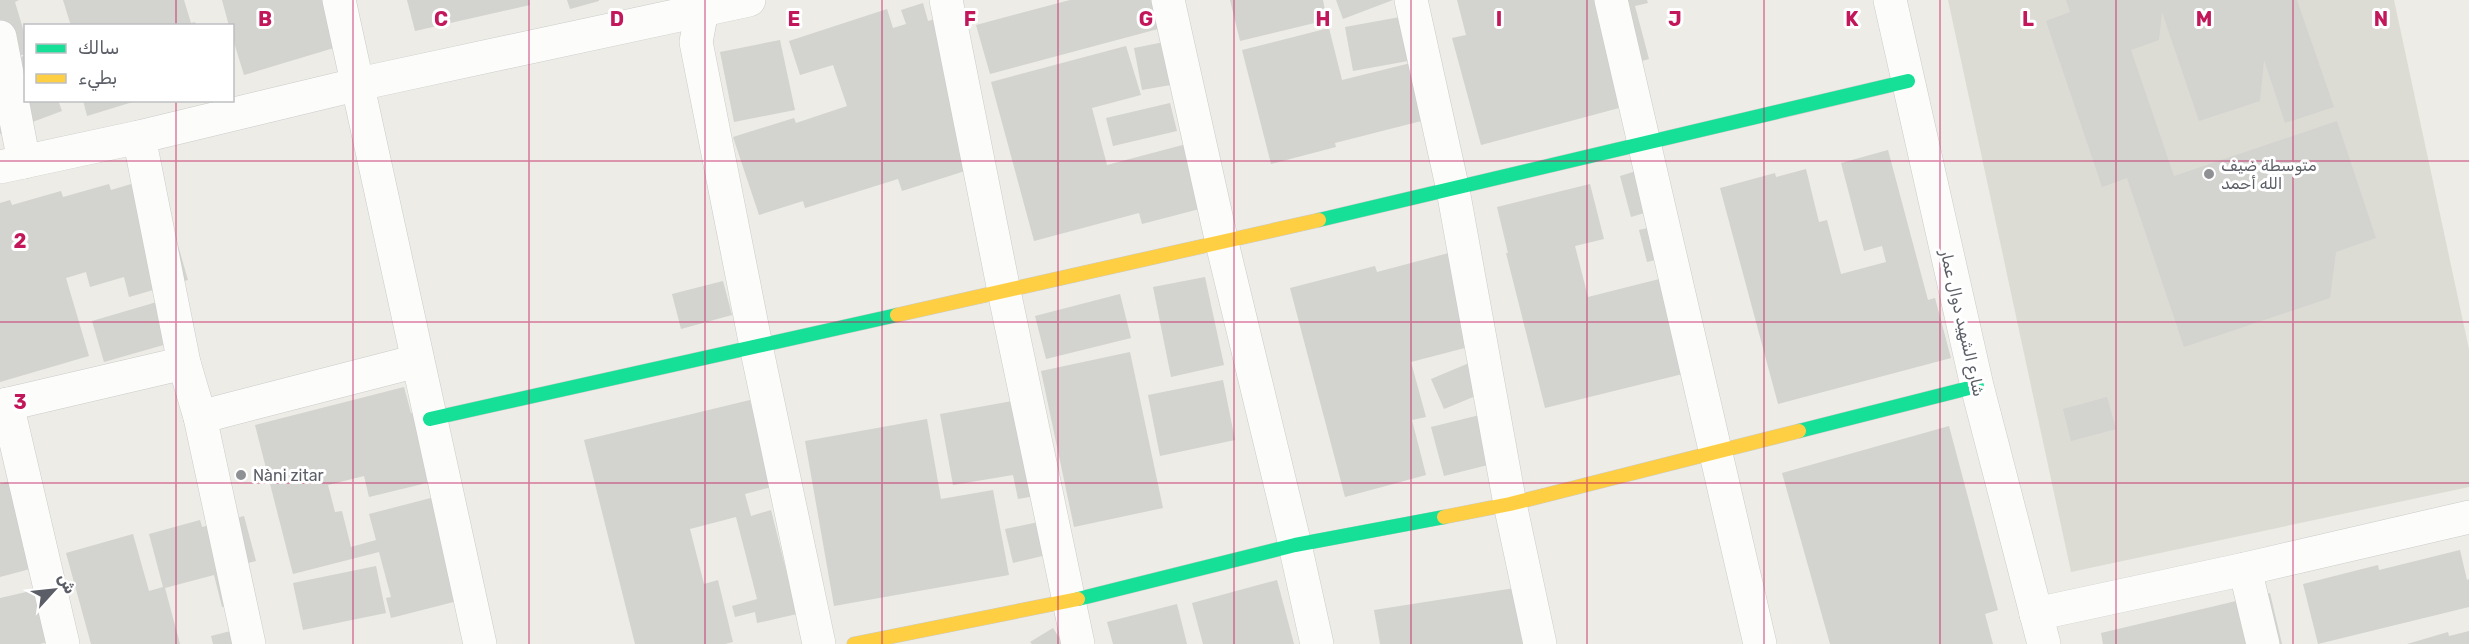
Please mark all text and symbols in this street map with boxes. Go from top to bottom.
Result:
text: B [258,7,272,31]
text: C [434,7,448,31]
text: D [610,7,624,31]
text: E [788,7,800,31]
text: F [964,7,976,31]
text: G [1139,7,1153,31]
text: H [1316,7,1330,31]
text: I [1496,7,1502,31]
text: J [1668,7,1682,31]
text: K [1845,7,1859,31]
text: L [2022,7,2034,31]
text: M [2196,7,2212,31]
text: N [2374,7,2388,31]
legend [24,24,234,102]
text: سالك [78,37,119,59]
text: بطيء [78,67,117,91]
place label: متوسطة ضيف الله أحمد [2221,156,2317,193]
marker: متوسطة ضيف الله أحمد [2202,167,2216,181]
text: 2 [14,229,27,253]
street label: شارع الشهيد دوال عمار [1934,247,1989,399]
text: 3 [13,390,27,414]
place label: Nàni zitar [253,466,324,485]
marker: Nàni zitar [234,468,248,482]
north arrow [24,560,84,620]
text: ش [54,570,80,597]

